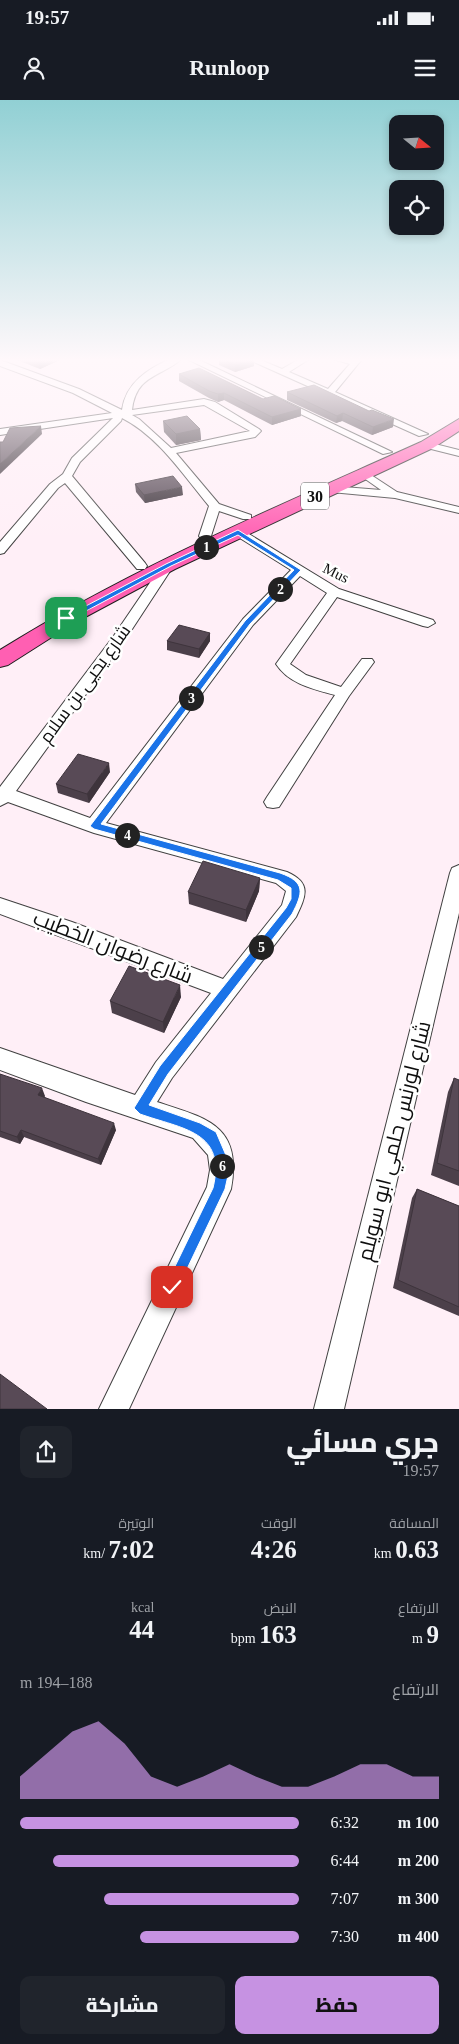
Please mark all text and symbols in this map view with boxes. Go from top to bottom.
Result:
text: 19:57 [25,7,69,28]
icon: person [20,54,48,82]
icon: menu [411,54,439,82]
text: Runloop [189,55,270,80]
north arrow [389,115,444,170]
map controls [389,115,444,235]
button: locate [389,180,444,235]
road number: 30 [301,482,329,510]
pin: 1 [194,534,218,560]
text: 1 [203,540,210,555]
street label: Mus [320,560,352,586]
pin: 2 [268,576,292,602]
text: 2 [277,582,284,597]
pin [45,597,87,639]
icon: arrive [52,604,80,632]
street label: شارع يحيى بن سلام [36,621,136,748]
pin: 3 [178,686,204,710]
text: 3 [188,691,195,706]
pin: 4 [114,822,140,848]
text: 4 [124,828,131,843]
street label: شارع رضوان الخطيب [29,906,196,990]
pin: 5 [248,934,274,960]
text: 5 [258,940,265,955]
street label: شارع لورنس حلمي ابو سويلم [353,1018,439,1264]
pin: 6 [210,1154,234,1178]
text: 6 [219,1159,226,1174]
pin [151,1266,193,1308]
icon: check [158,1273,186,1301]
button: share [20,1426,72,1478]
text: جري مسائي [286,1427,439,1458]
text: 19:57 [403,1462,439,1479]
text: الوتيرة [118,1516,154,1531]
text: الوقت [261,1516,297,1531]
text: المسافة [389,1516,439,1531]
text: 7:02 [109,1536,154,1563]
text: 4:26 [251,1536,297,1563]
text: 0.63 [395,1536,439,1563]
text: /km [83,1546,109,1561]
text: km [374,1546,395,1561]
text: kcal [131,1600,154,1615]
text: النبض [264,1601,297,1616]
text: الارتفاع [398,1601,439,1616]
text: 44 [129,1616,154,1643]
text: 163 [259,1621,297,1648]
text: 9 [427,1621,439,1648]
text: bpm [231,1631,259,1646]
text: m [412,1631,427,1646]
text: 188–194 m [20,1674,92,1691]
text: الارتفاع [392,1681,439,1698]
text: 6:32 [331,1814,359,1831]
text: 100 m [398,1814,439,1831]
text: 6:44 [331,1852,359,1869]
text: 200 m [398,1852,439,1869]
text: 7:07 [331,1890,359,1907]
text: 300 m [398,1890,439,1907]
text: 7:30 [331,1928,359,1945]
text: 400 m [398,1928,439,1945]
button: مشاركة [20,1976,225,2034]
button: حفظ [235,1976,439,2034]

